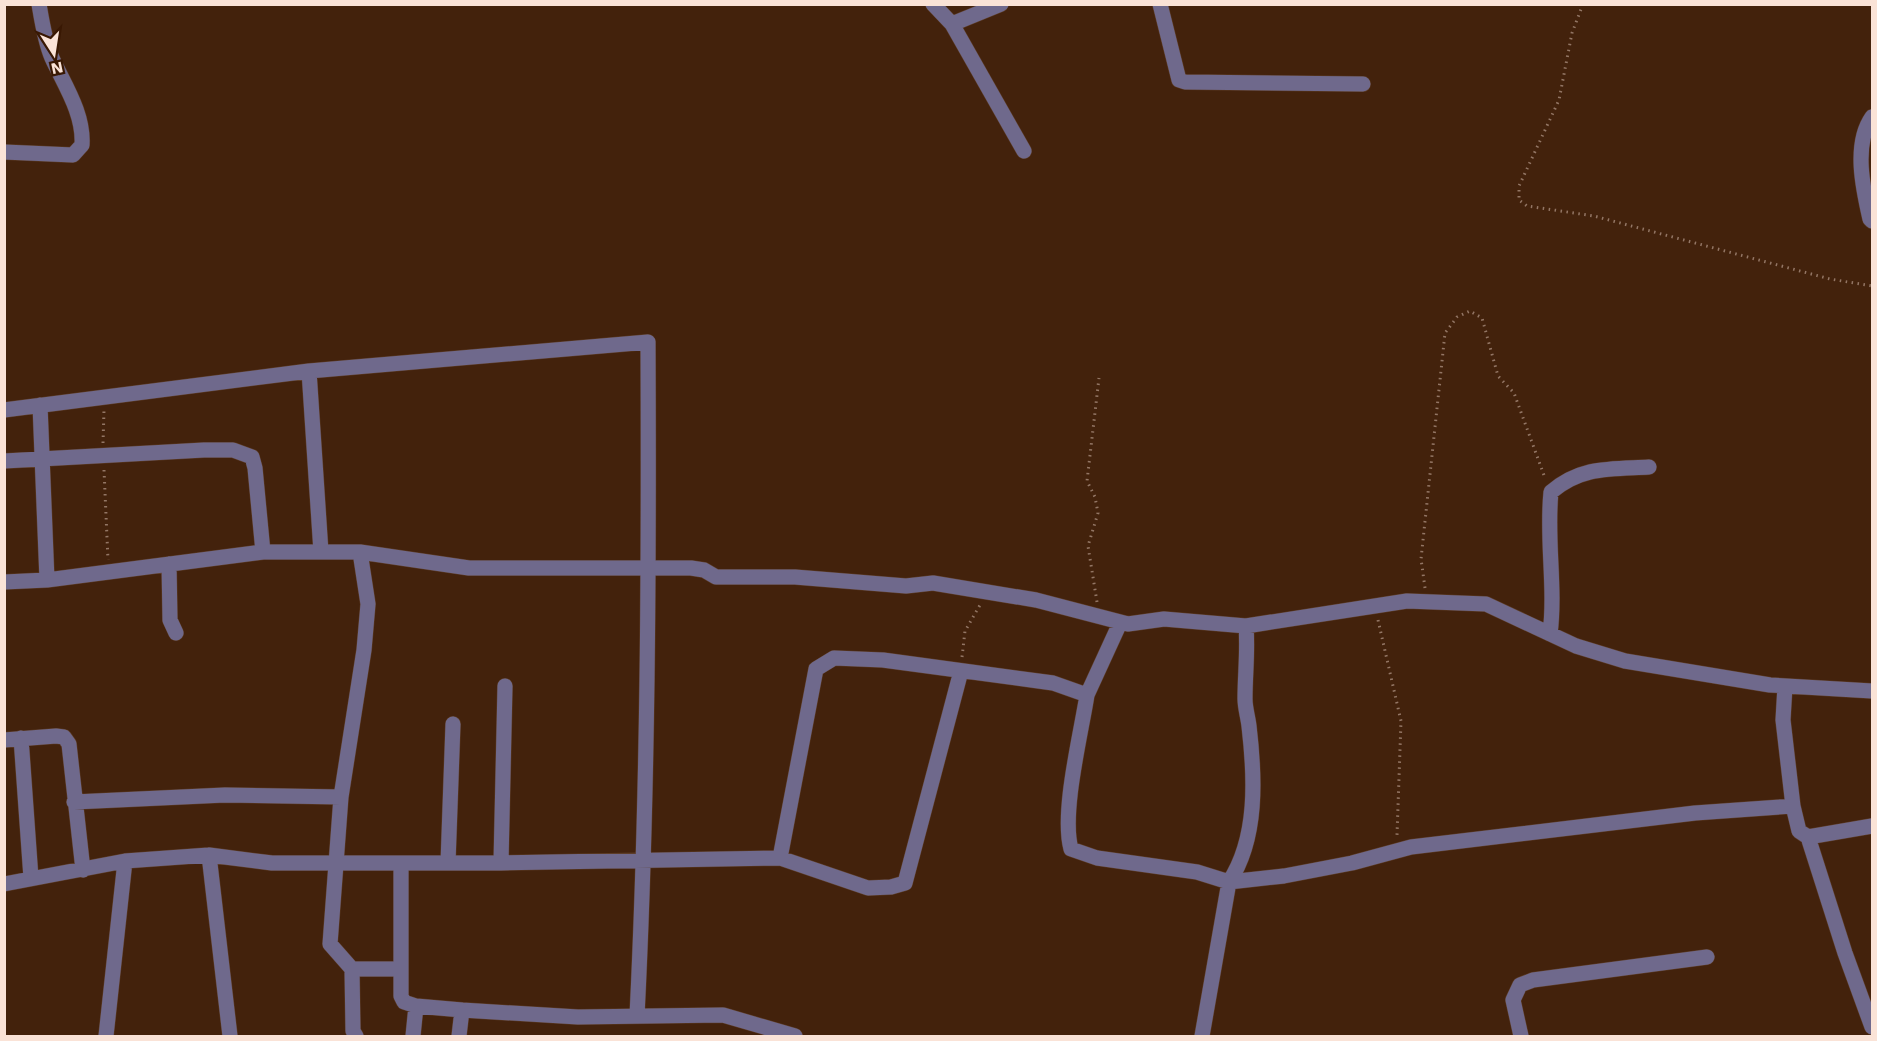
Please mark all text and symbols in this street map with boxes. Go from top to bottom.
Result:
north arrow [24,24,84,84]
text: N [49,58,65,79]

